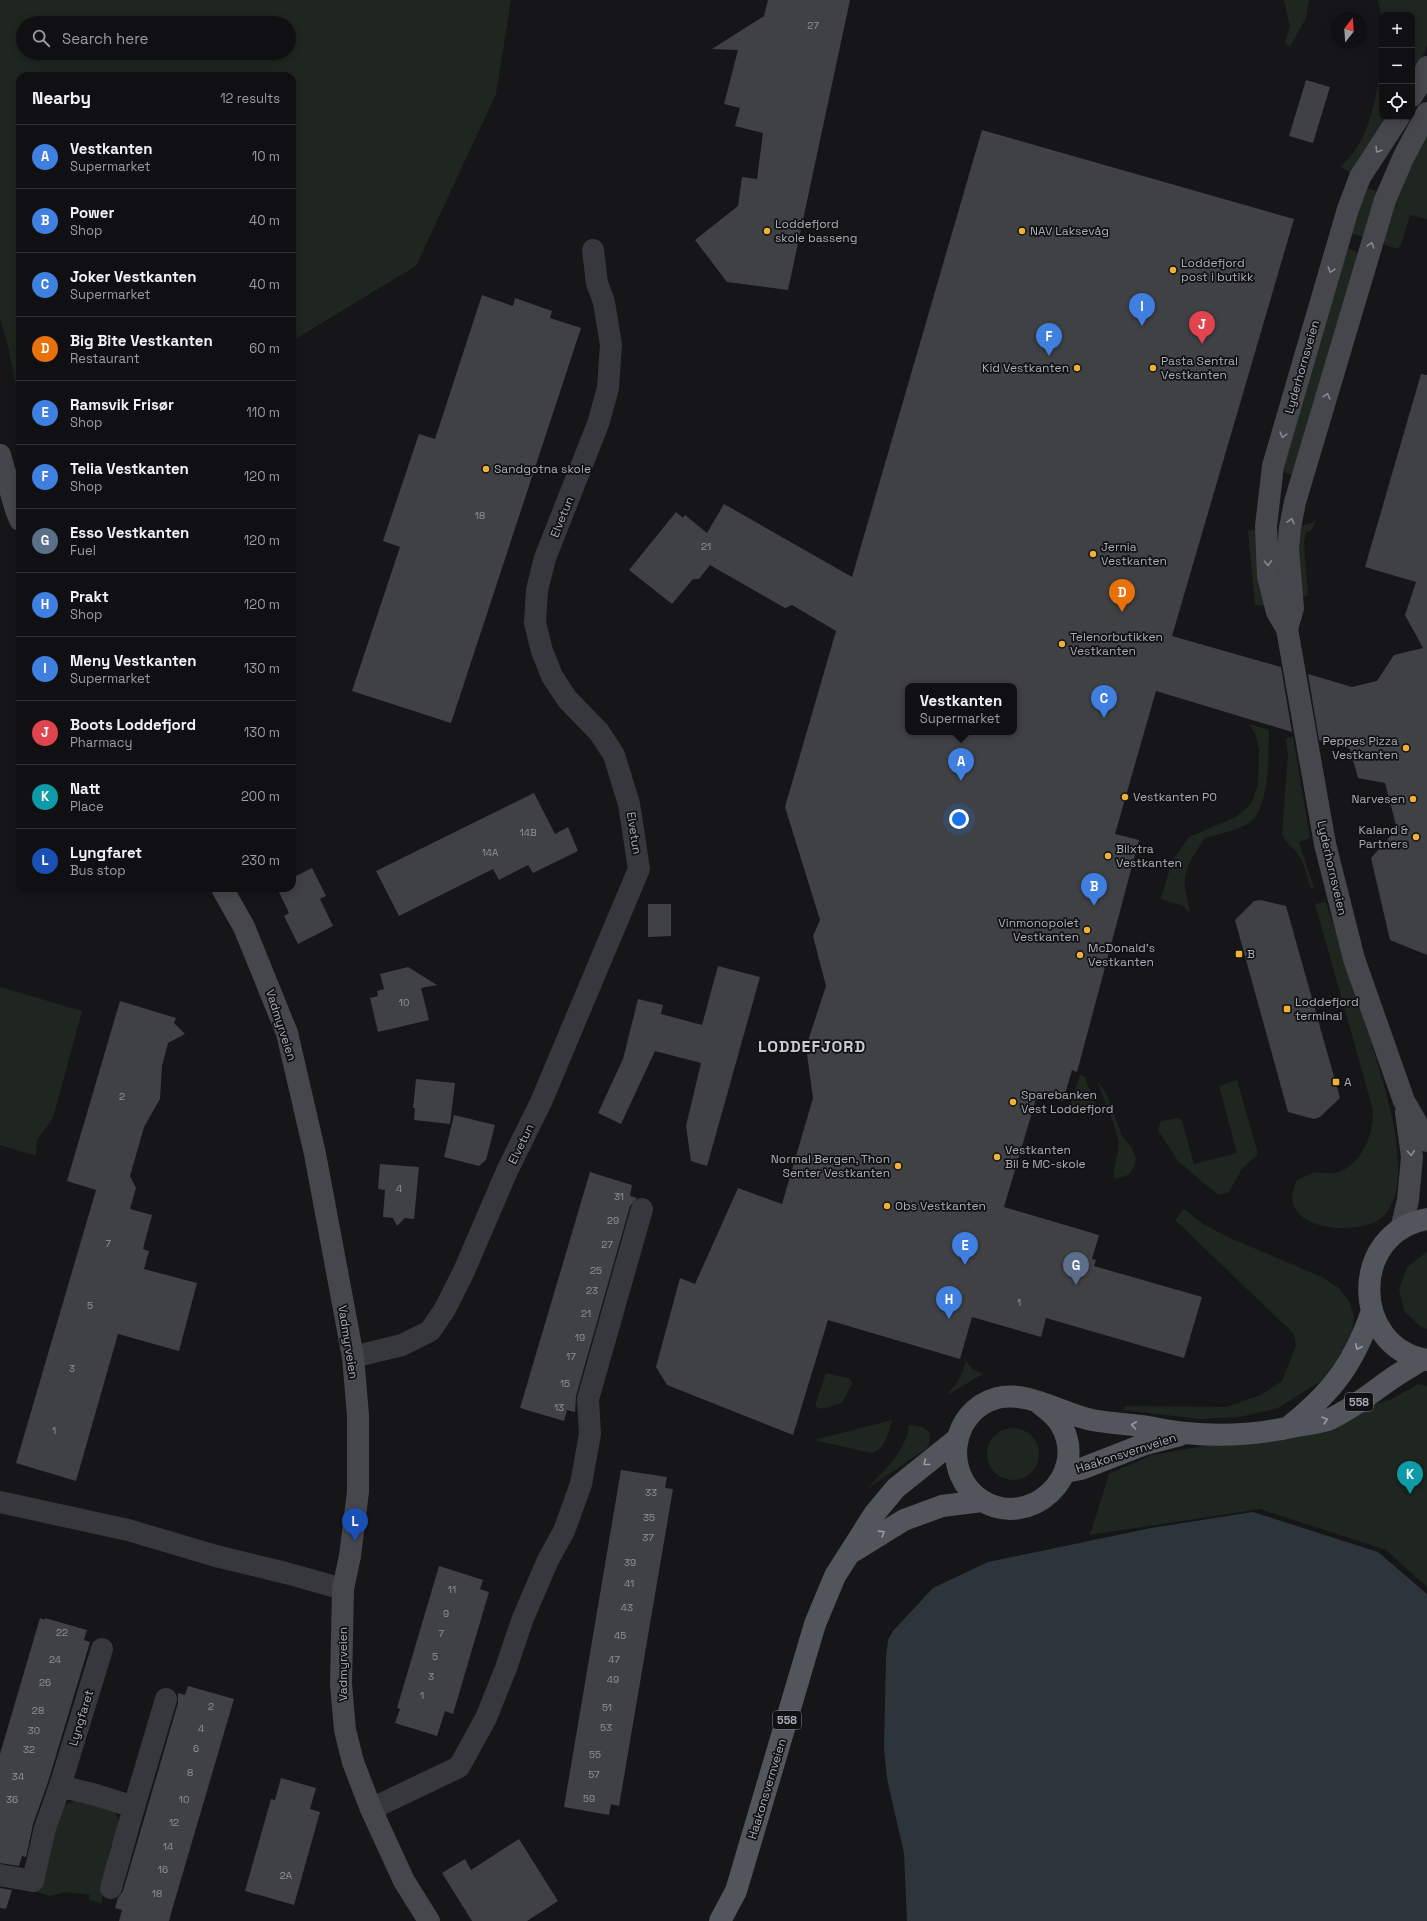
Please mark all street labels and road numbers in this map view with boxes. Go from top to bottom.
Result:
street label: Lyderhornsveien [1281,318,1323,416]
street label: Elvetun [547,494,577,540]
street label: Elvetun [623,811,645,855]
street label: Lyderhornsveien [1313,819,1351,917]
street label: Vadmyrveien [262,987,300,1063]
street label: Elvetun [504,1121,538,1167]
street label: Vadmyrveien [334,1304,362,1380]
road number: 558 [1345,1393,1373,1411]
street label: Haakonsvernveien [1074,1429,1178,1477]
street label: Vadmyrveien [335,1627,351,1701]
street label: Lyngfaret [65,1688,97,1748]
road number: 558 [773,1711,801,1729]
street label: Haakonsvernveien [744,1737,790,1841]

